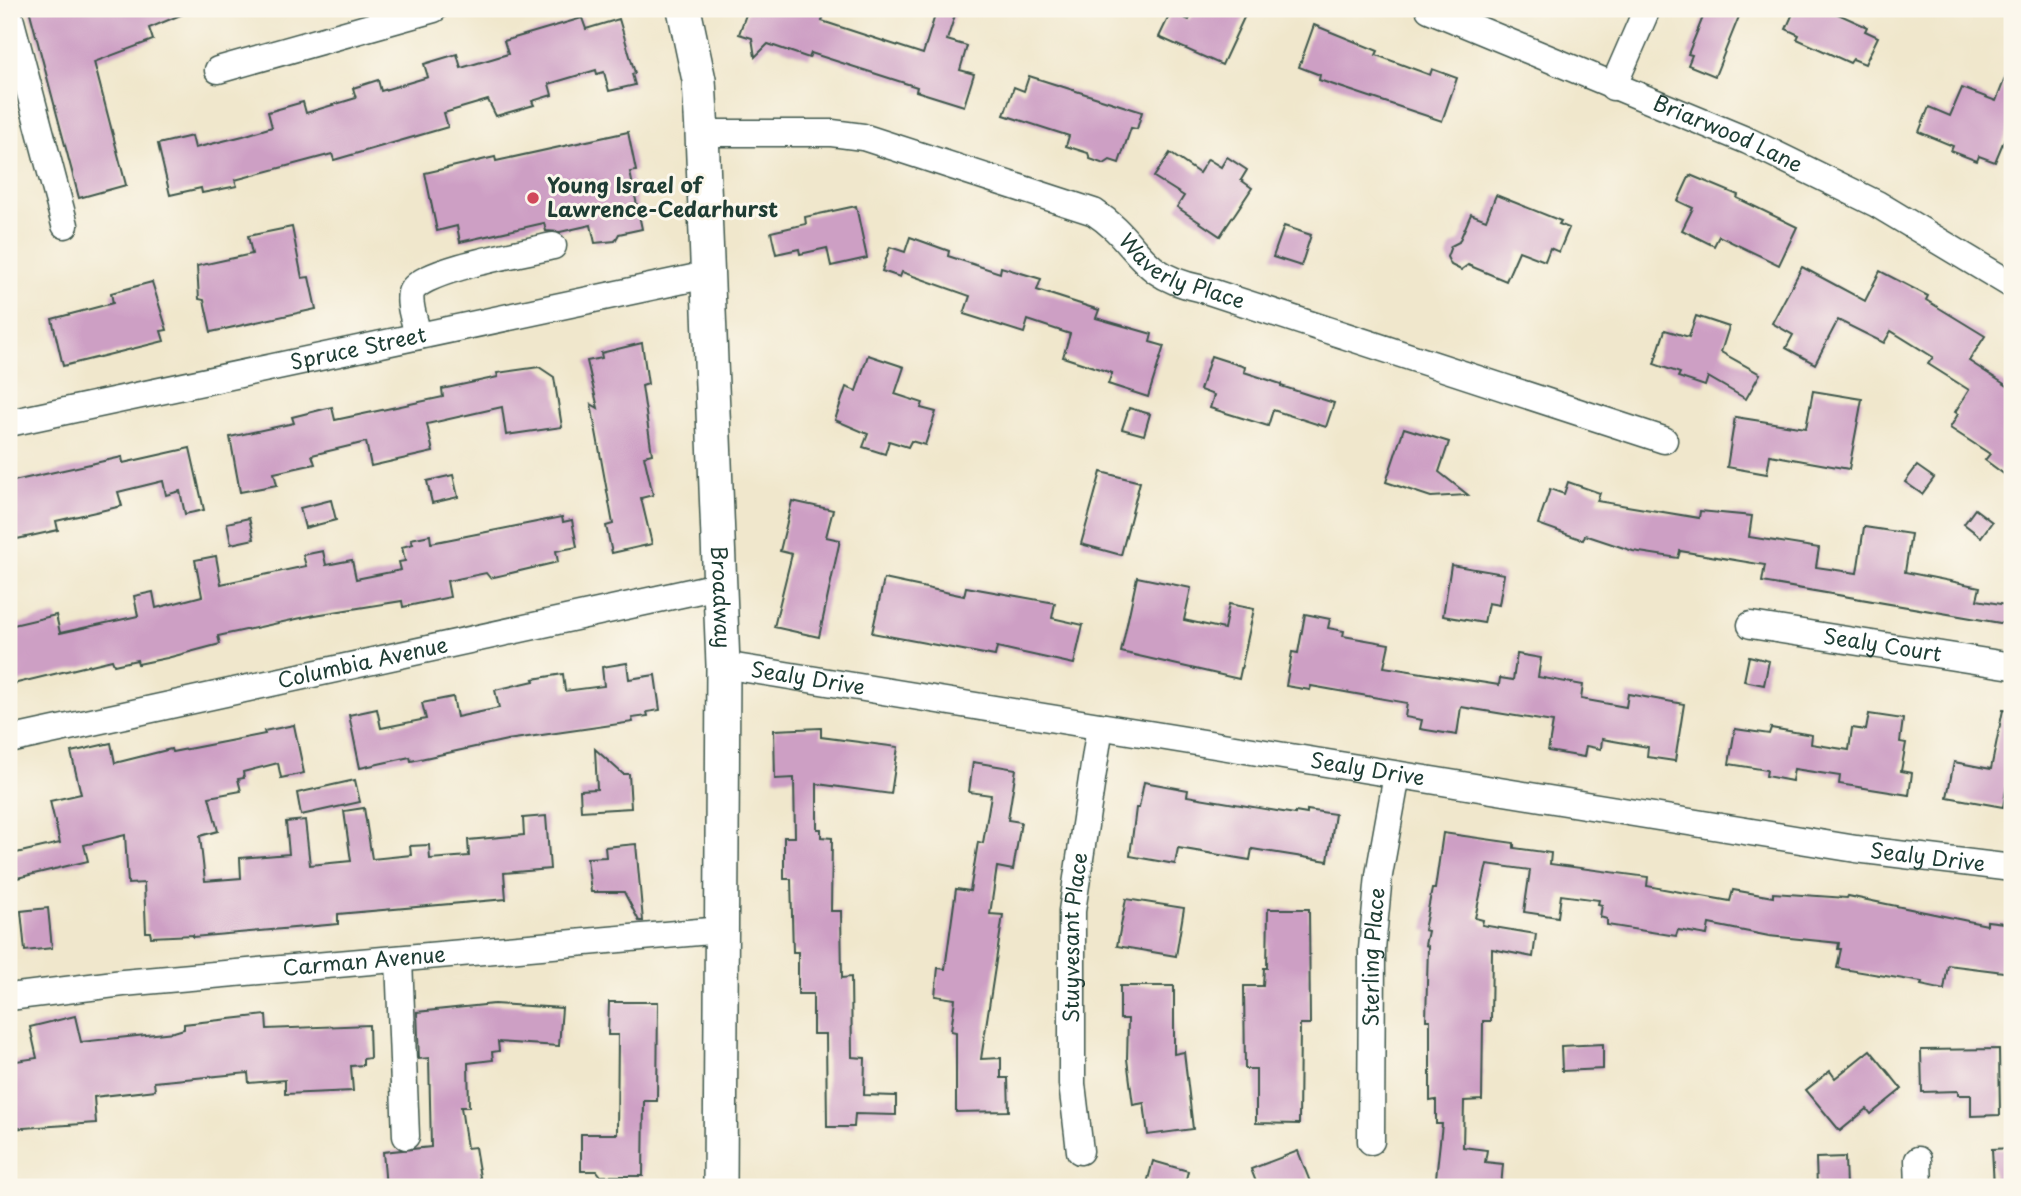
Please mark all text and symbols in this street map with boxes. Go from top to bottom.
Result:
street label: Briarwood Lane [1649,86,1809,180]
place label: Young Israel of Lawrence-Cedarhurst [547,168,778,224]
marker: Young Israel of Lawrence-Cedarhurst [525,190,541,206]
street label: Waverly Place [1112,225,1249,316]
street label: Spruce Street [287,317,429,377]
street label: Broadway [704,545,740,649]
street label: Sealy Court [1821,619,1944,669]
street label: Columbia Avenue [274,627,450,695]
street label: Sealy Drive [749,652,868,702]
street label: Sealy Drive [1308,743,1427,793]
street label: Sealy Drive [1869,833,1987,879]
street label: Stuyvesant Place [1054,850,1095,1023]
street label: Sterling Place [1354,886,1392,1027]
street label: Carman Avenue [281,936,447,983]

